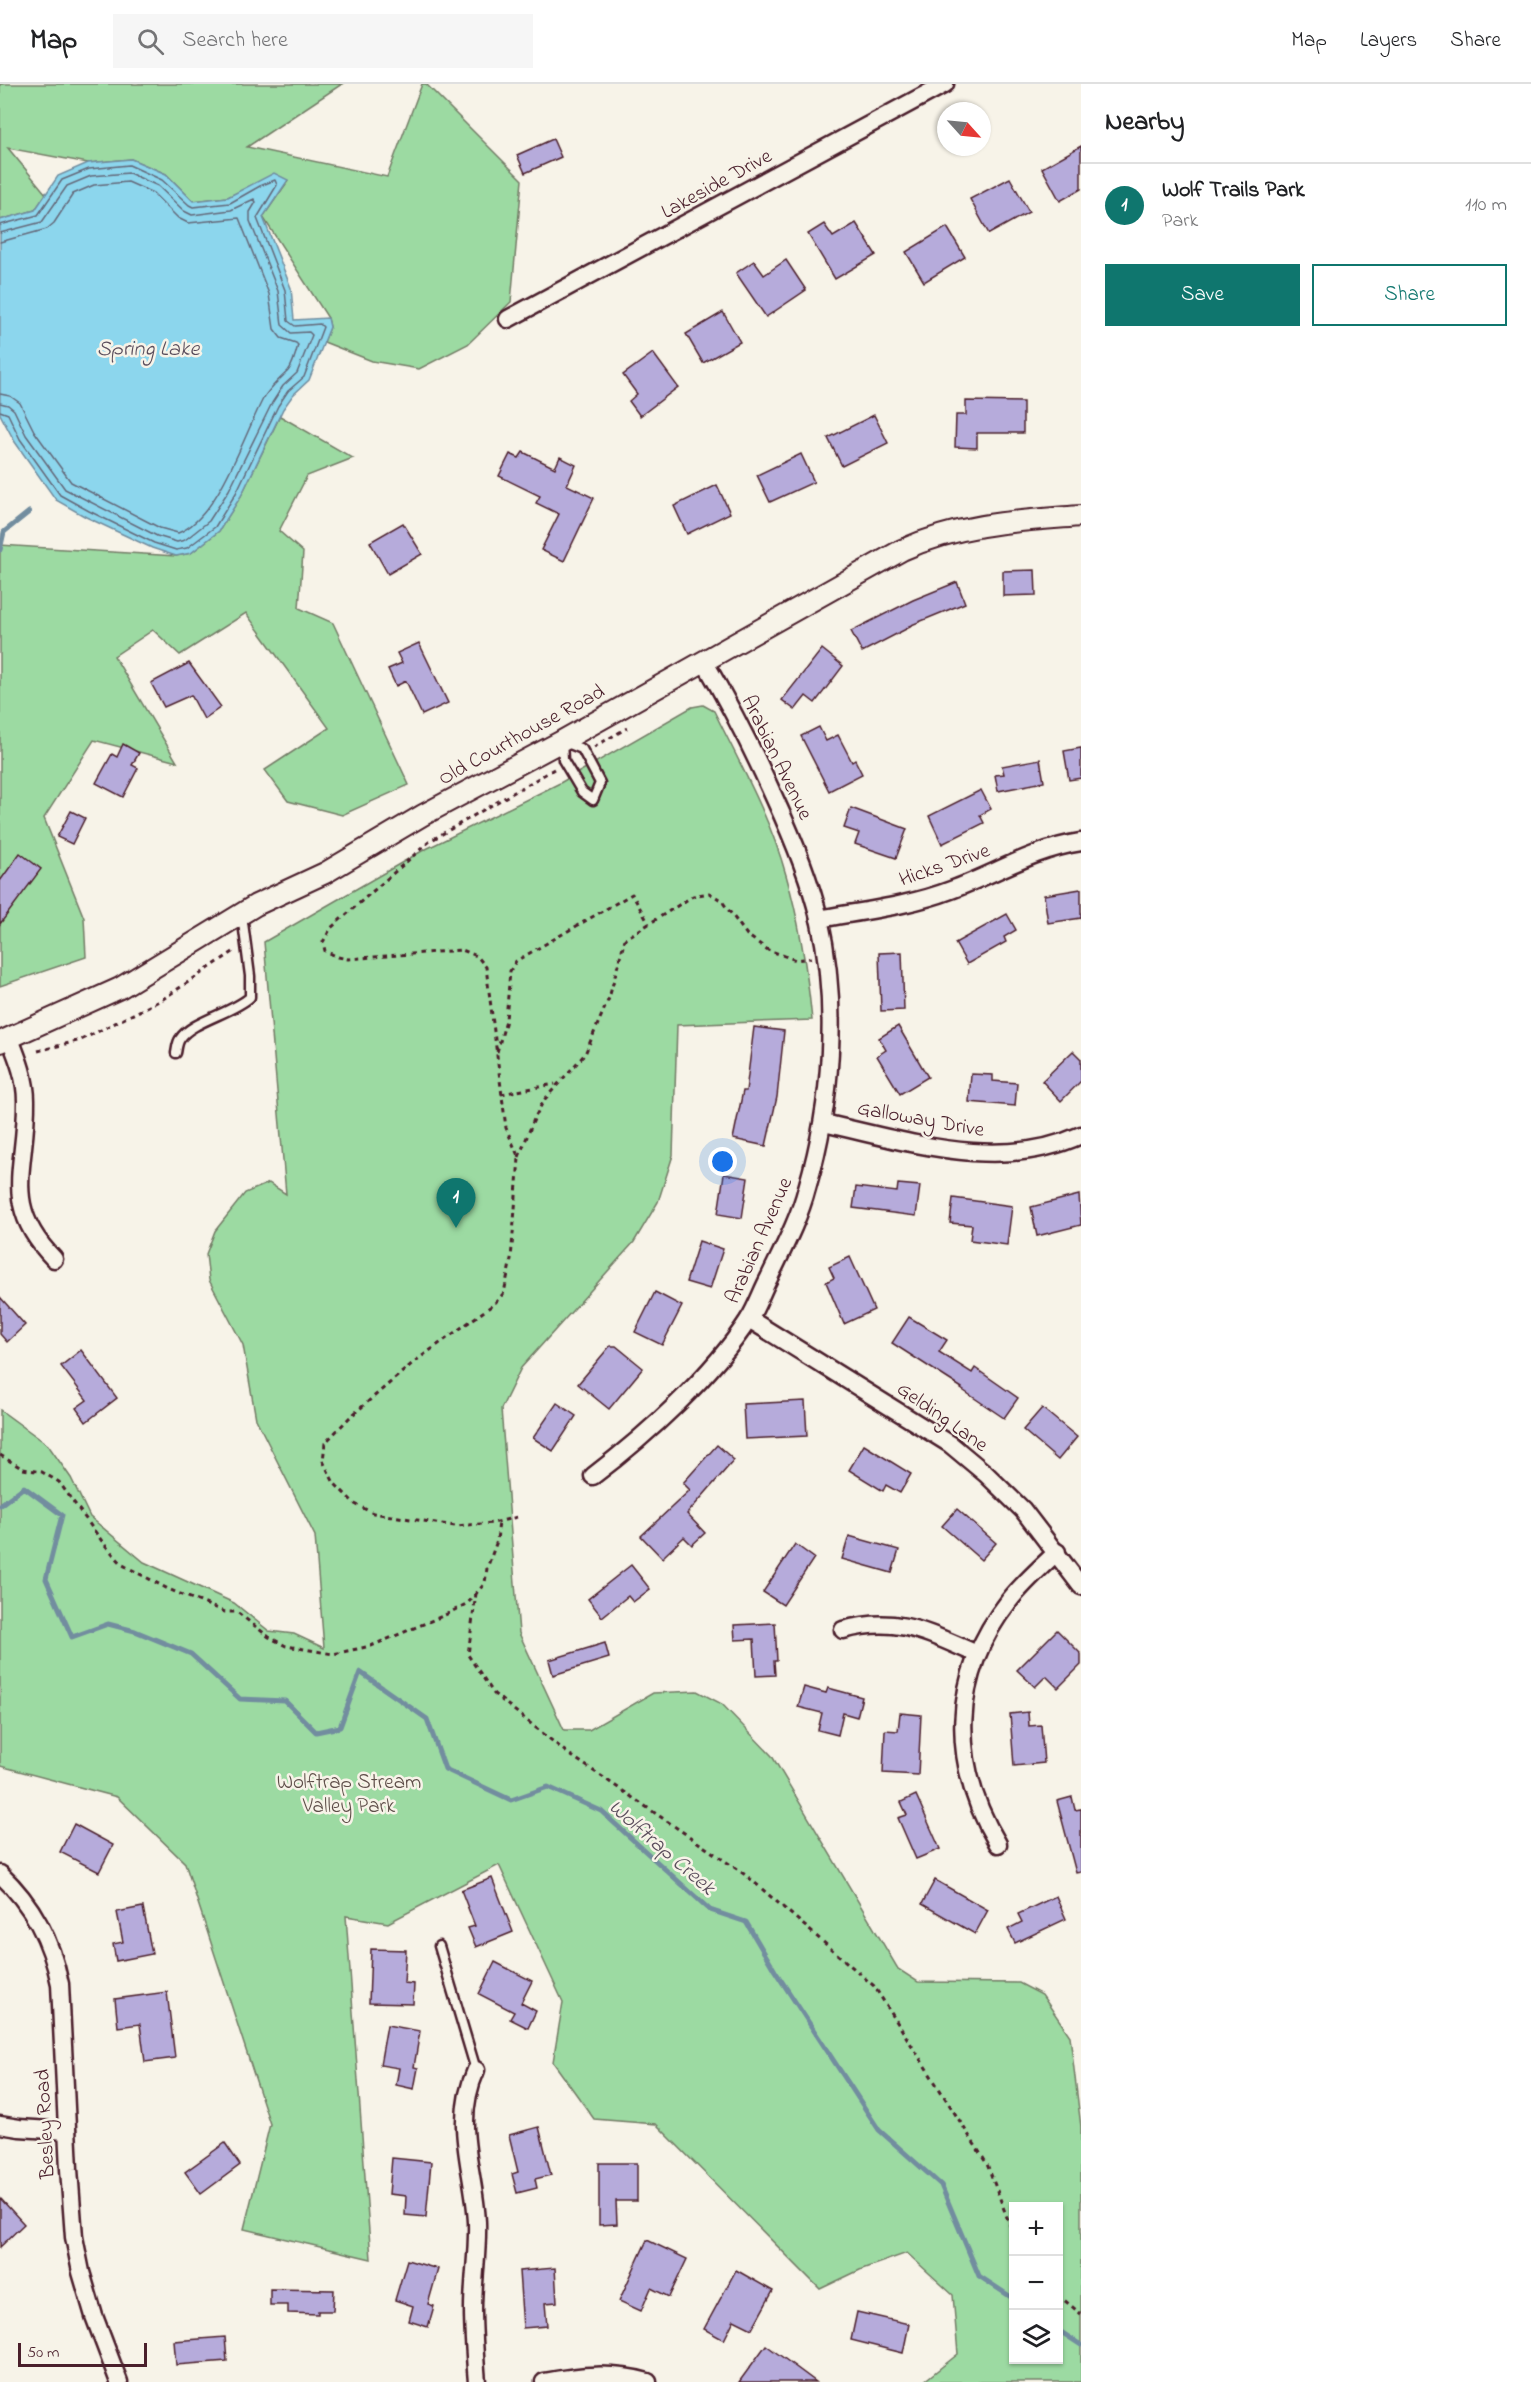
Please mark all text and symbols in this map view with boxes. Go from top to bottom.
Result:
search box [113,14,533,68]
text: Map [30,21,77,62]
icon: search [134,25,167,58]
text: Search here [182,25,288,57]
text: Map [1291,26,1327,56]
text: Layers [1360,26,1417,56]
text: Share [1450,26,1501,56]
north arrow [937,102,991,156]
text: Nearby [1105,104,1184,142]
street label: Lakeside Drive [656,142,778,228]
text: Wolf Trails Park [1162,175,1305,207]
text: 1 [1121,191,1128,220]
text: 110 m [1465,191,1507,220]
text: Park [1162,207,1198,236]
button: Save [1105,264,1300,326]
button: Share [1312,264,1507,326]
water label: Spring Lake [97,334,200,366]
street label: Old Courthouse Road [433,677,611,794]
street label: Arabian Avenue [733,690,820,826]
street label: Hicks Drive [895,836,995,895]
street label: Galloway Drive [854,1094,987,1148]
your location [708,1147,737,1176]
street label: Arabian Avenue [719,1172,801,1309]
pin: 1 [436,1178,476,1228]
street label: Gelding Lane [889,1375,994,1462]
park label: Wolftrap Stream Valley Park [277,1768,421,1824]
water label: Wolftrap Creek [600,1793,723,1905]
street label: Besley Road [28,2068,66,2180]
map controls [1009,2202,1063,2364]
button: + [1009,2202,1063,2256]
button: − [1009,2256,1063,2310]
button: layers [1009,2310,1063,2364]
scale bar [18,2340,147,2368]
text: 50 m [27,2341,59,2365]

